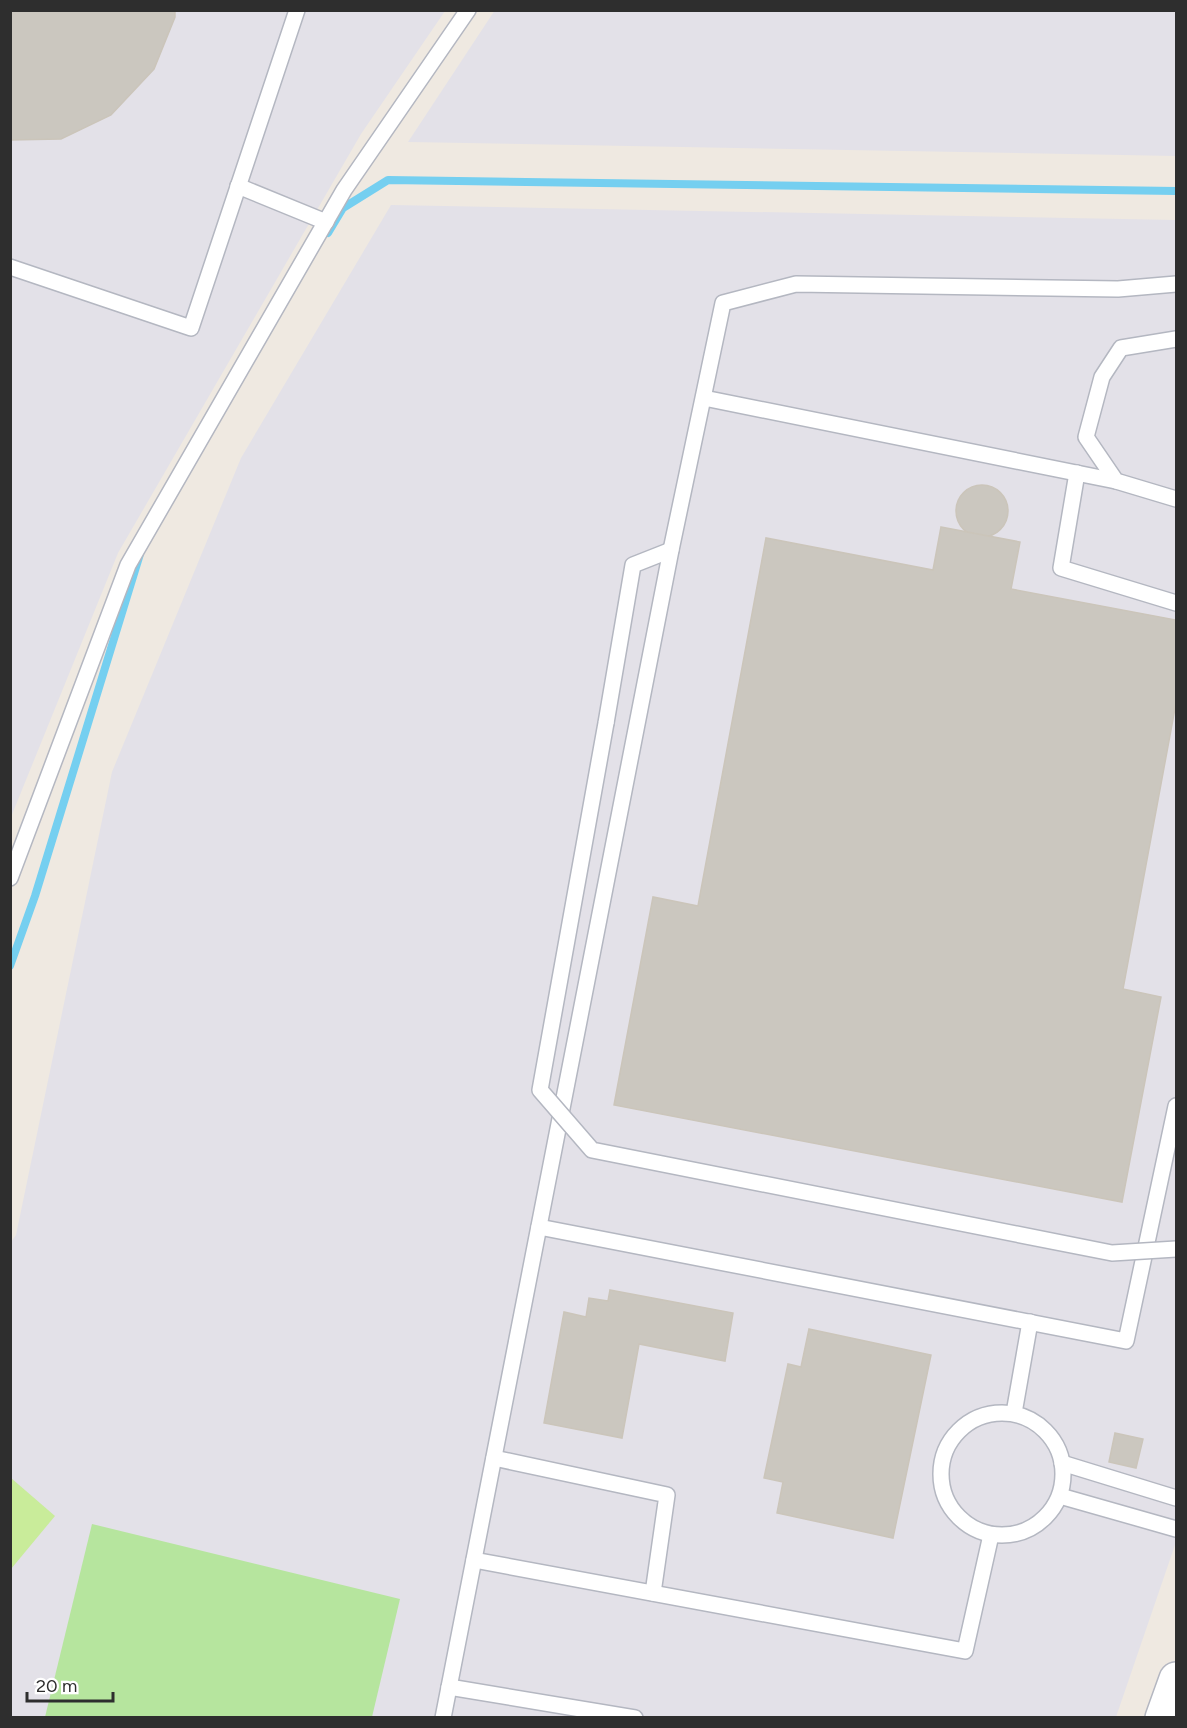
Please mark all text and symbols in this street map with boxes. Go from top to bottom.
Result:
scale bar [27,1665,112,1703]
text: 20 m [36,1675,77,1697]

